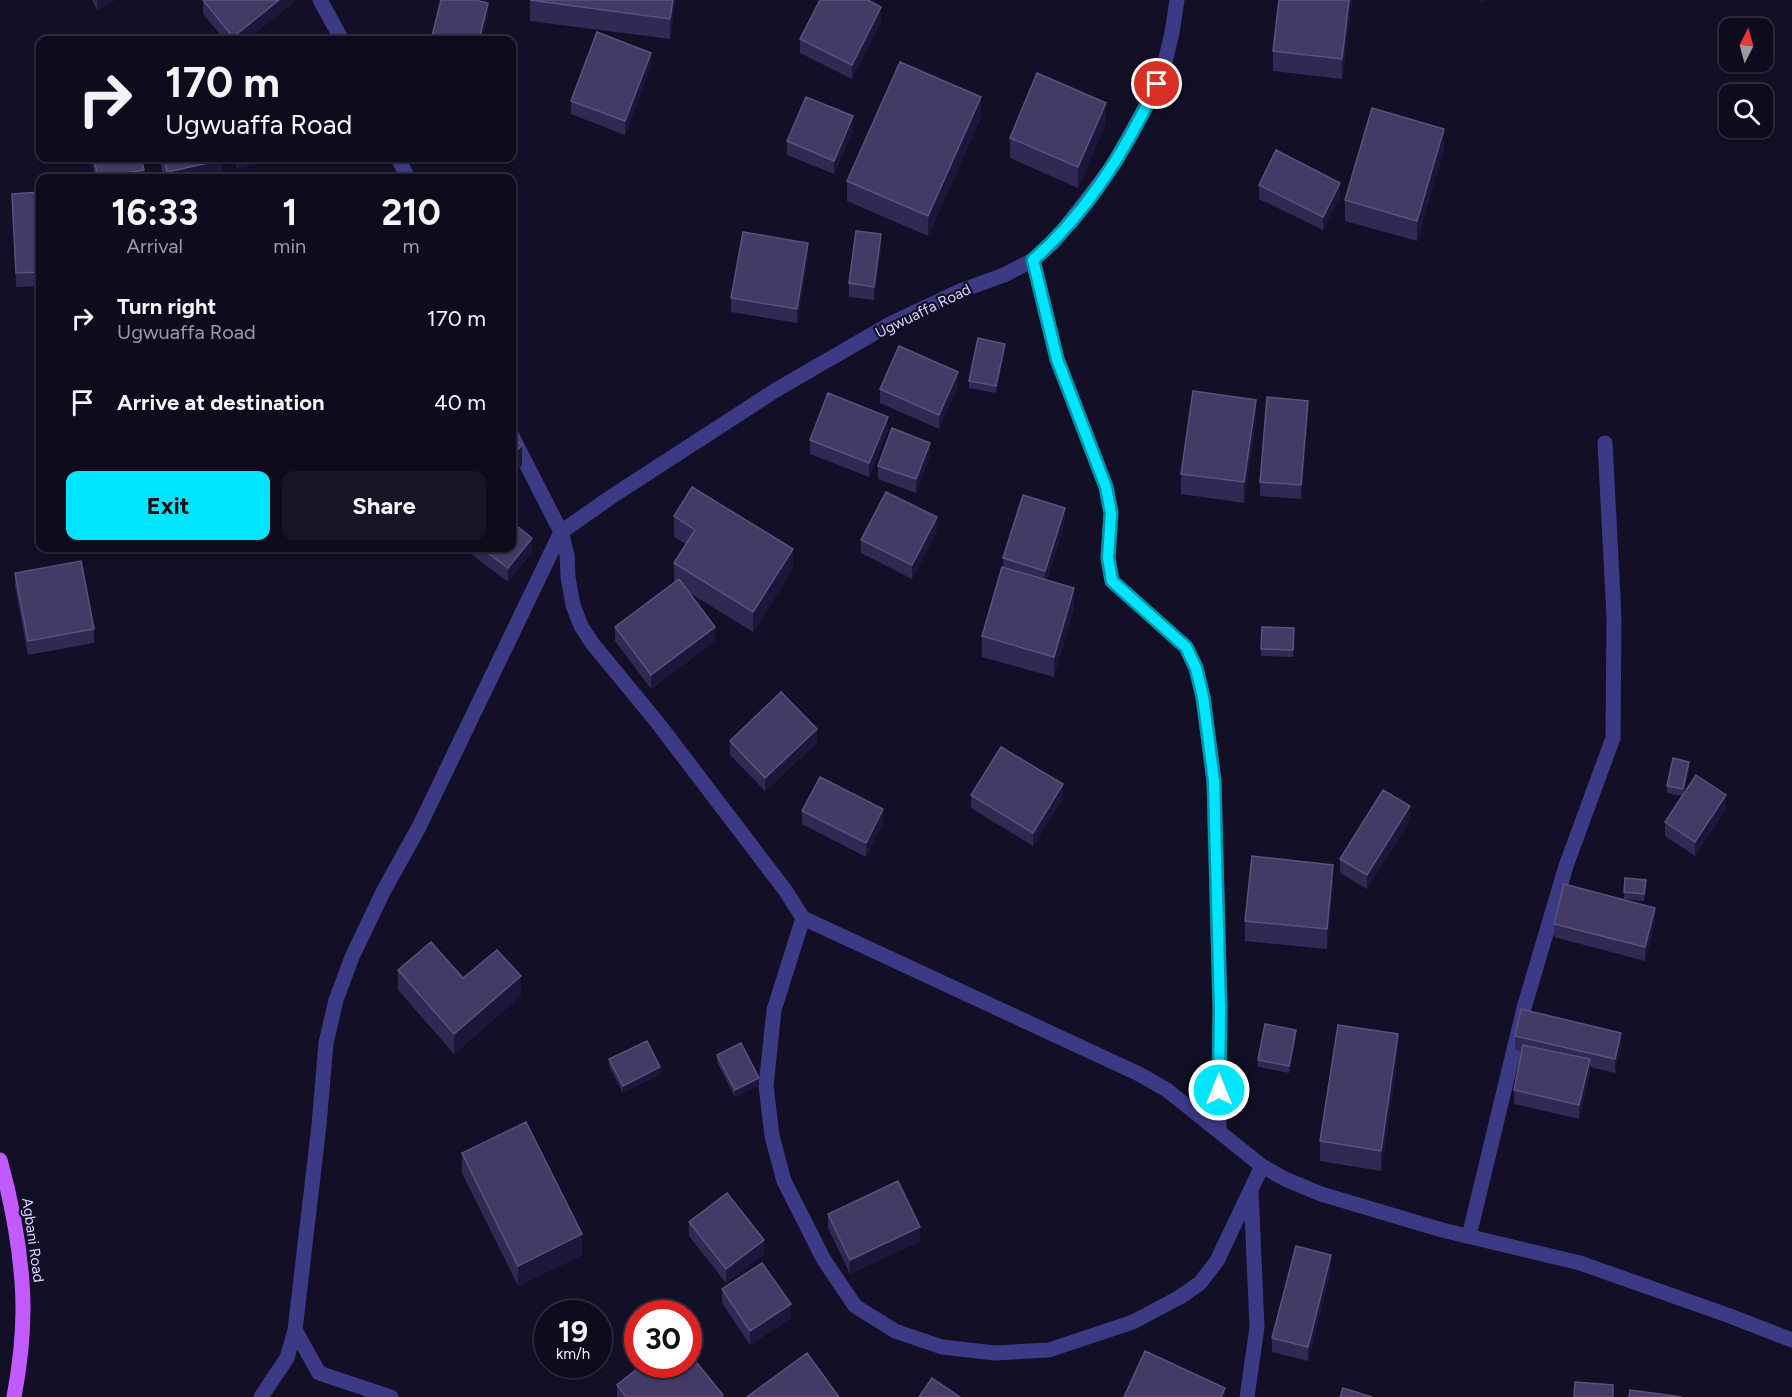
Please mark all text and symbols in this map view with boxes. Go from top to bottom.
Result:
north arrow [1719,18,1773,72]
map controls [1719,18,1773,138]
text: 170 m [165,57,280,108]
pin [1131,58,1182,109]
icon: right [66,60,144,138]
icon: arrive [1140,67,1173,100]
button: search [1719,84,1773,138]
text: Ugwuaffa Road [165,108,352,141]
text: 16:33 [111,191,198,234]
text: 1 [282,191,297,234]
text: 210 [381,191,441,234]
text: Arrival [126,234,183,258]
text: min [273,234,306,258]
text: m [403,234,420,258]
street label: Ugwuaffa Road [872,280,974,342]
text: Turn right [117,293,216,320]
icon: right [66,302,99,335]
text: 170 m [427,305,486,332]
text: Ugwuaffa Road [117,320,256,344]
icon: arrive [66,386,99,419]
text: Arrive at destination [117,389,325,416]
text: 40 m [434,389,486,416]
button: Exit [66,471,270,540]
button: Share [282,471,486,540]
position arrow [1187,1058,1251,1122]
street label: Agbani Road [18,1196,48,1284]
speed limit sign: 30 [624,1300,702,1378]
text: 19 [558,1313,588,1350]
text: km/h [556,1345,590,1363]

